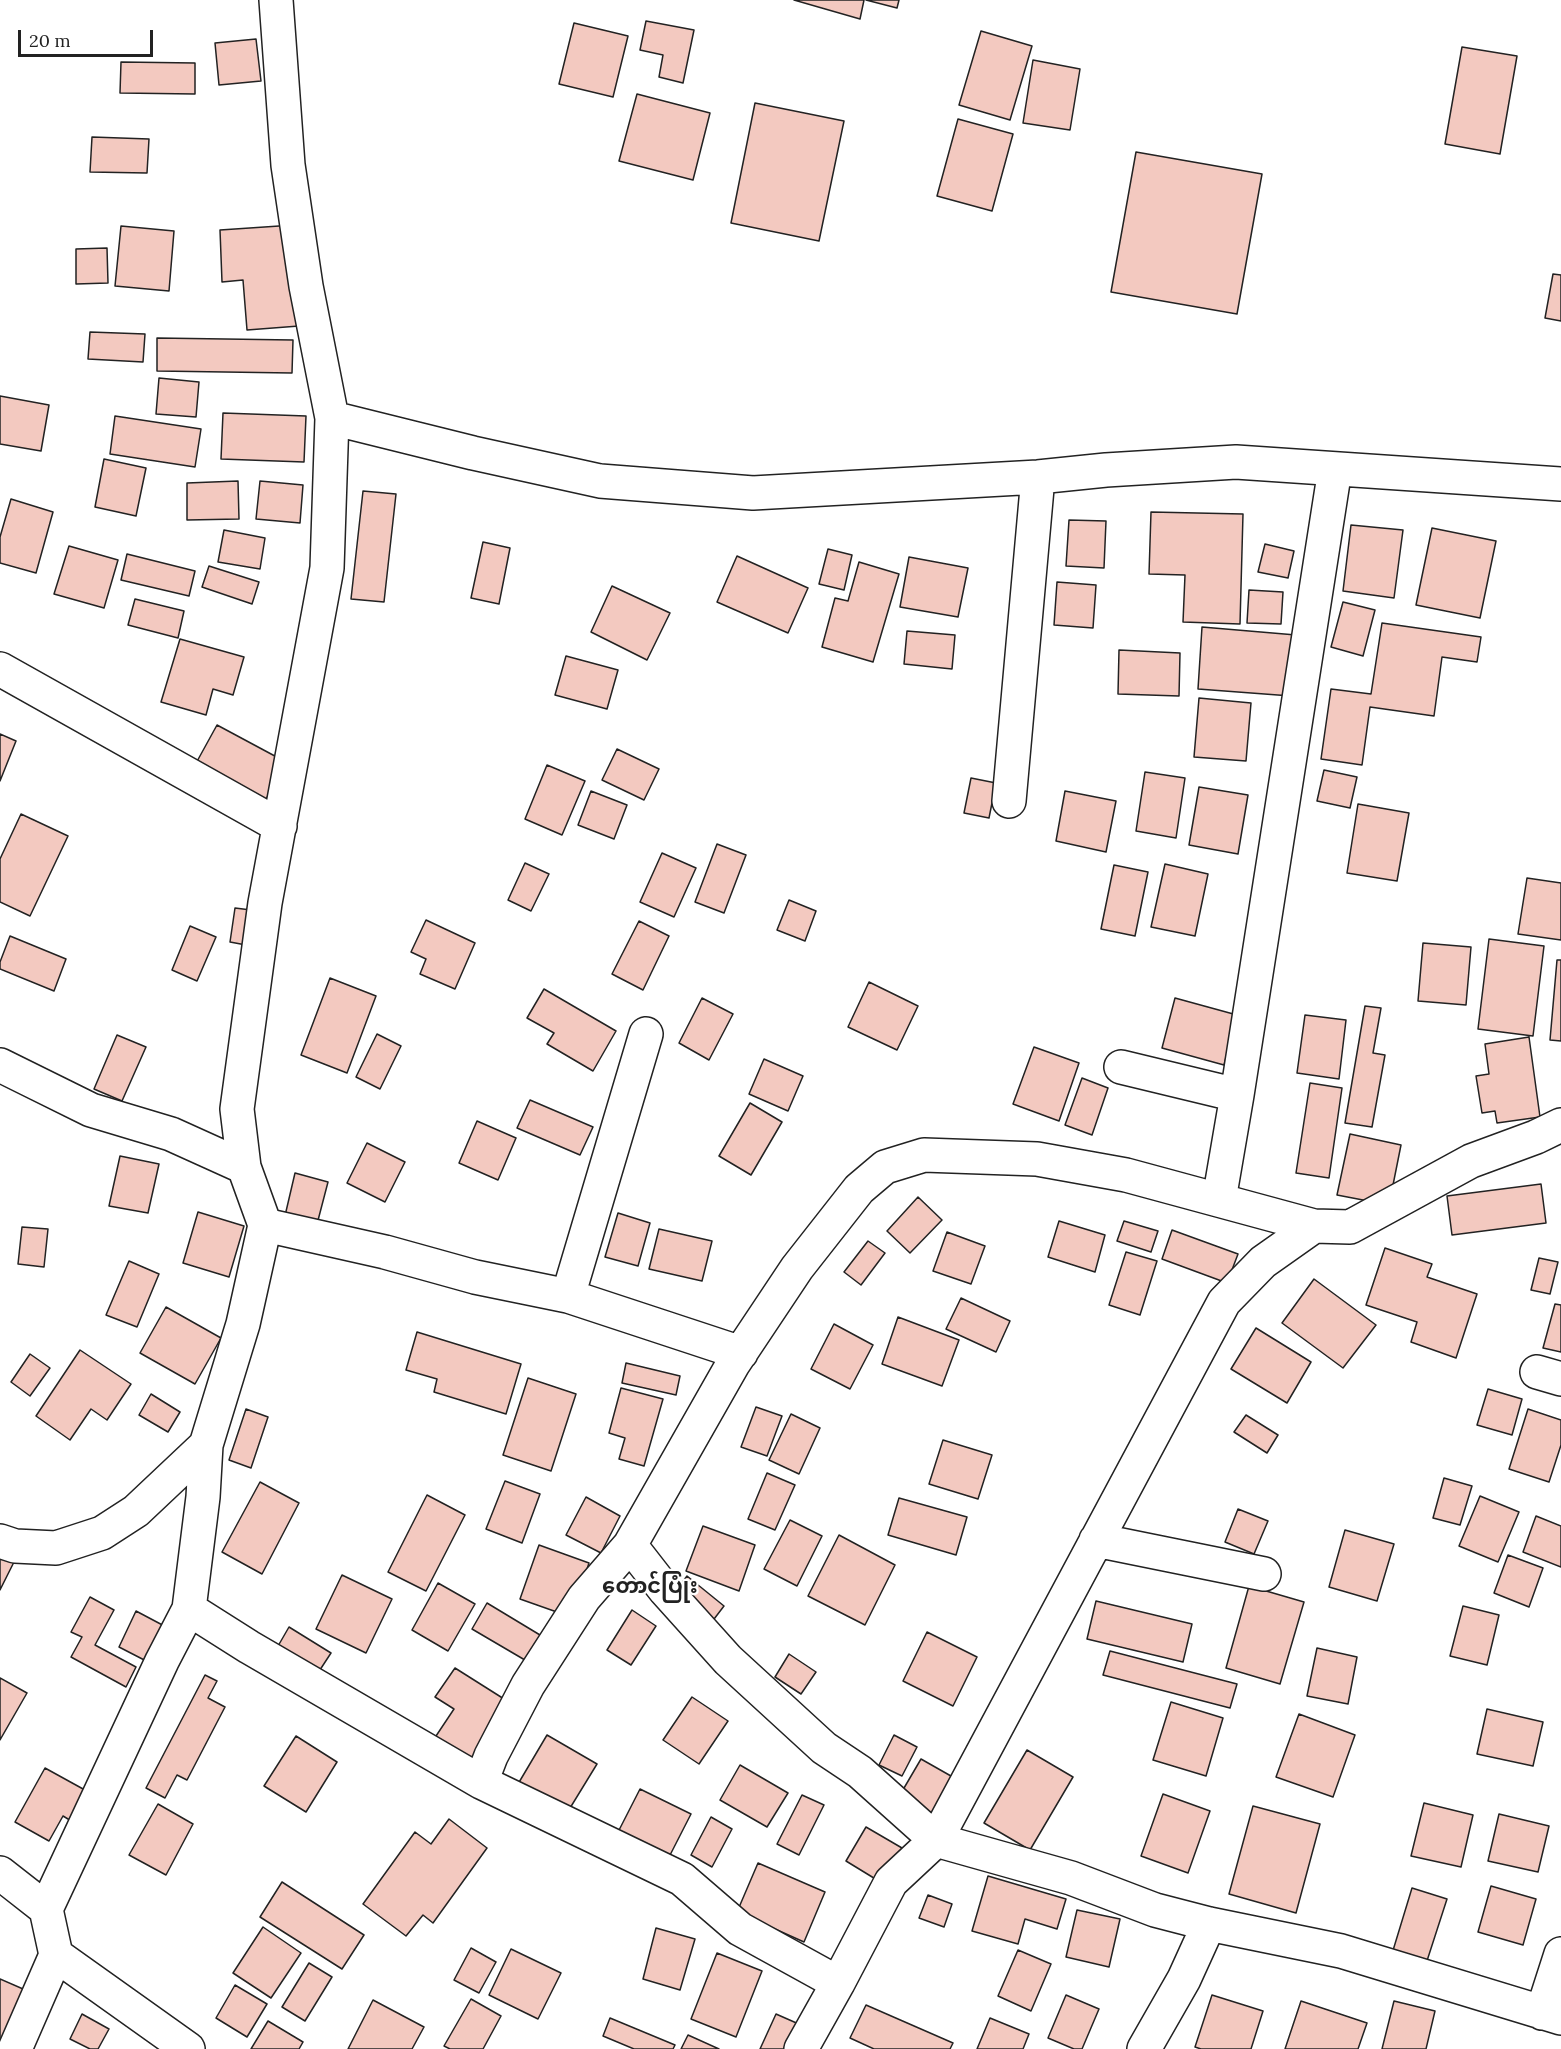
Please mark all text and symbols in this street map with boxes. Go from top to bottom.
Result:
scale bar [21,18,156,56]
text: 20 m [29,29,71,52]
district label: တောင်ပြုံး [602,1574,698,1600]

